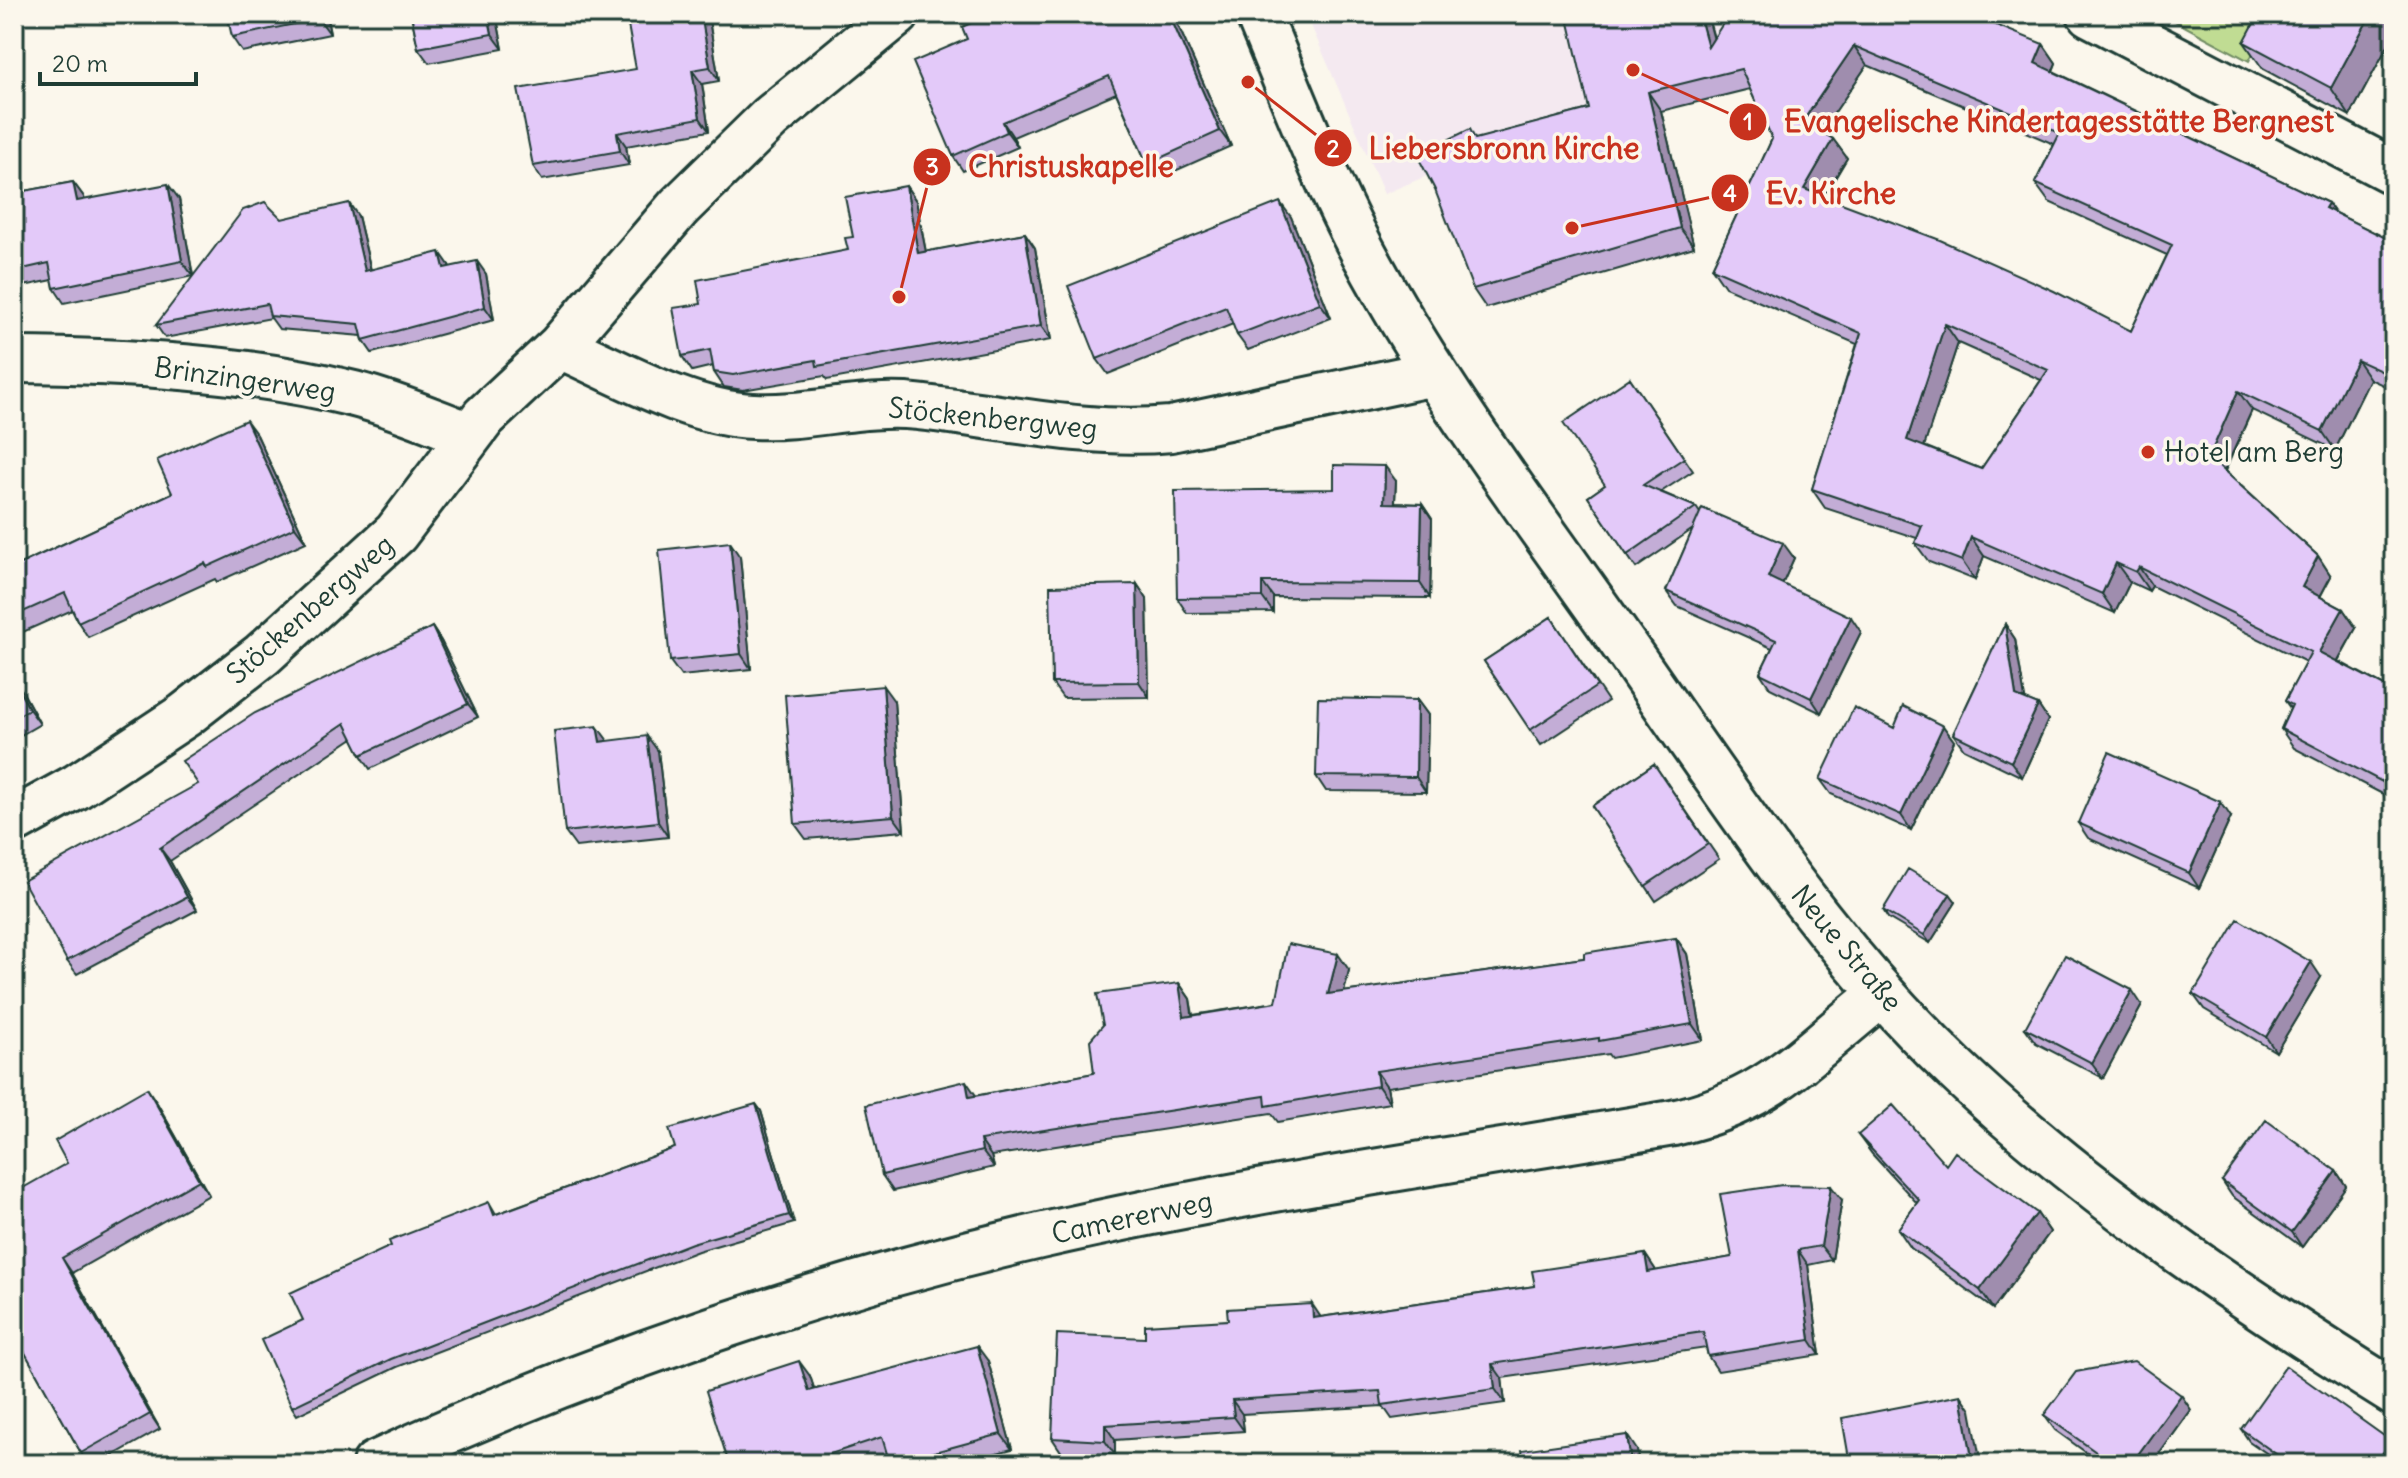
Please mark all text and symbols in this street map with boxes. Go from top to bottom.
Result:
scale bar [40,36,196,86]
text: 20 m [52,48,108,78]
callout: Evangelische Kindertagesstätte Bergnest [1728,95,2350,149]
text: Evangelische Kindertagesstätte Bergnest [1784,102,2334,140]
text: 1 [1743,106,1753,136]
callout: Liebersbronn Kirche [1313,121,1656,175]
text: Liebersbronn Kirche [1368,129,1640,167]
text: 2 [1326,133,1340,163]
callout: Christuskapelle [912,140,1190,194]
text: Christuskapelle [968,147,1174,185]
text: 3 [925,151,939,181]
callout: Ev. Kirche [1710,166,1912,220]
text: Ev. Kirche [1766,174,1896,212]
text: 4 [1723,178,1737,208]
street label: Brinzingerweg [152,348,338,410]
street label: Stöckenbergweg [887,389,1099,447]
place label: Hotel am Berg [2164,434,2344,470]
marker: Hotel am Berg [2139,443,2157,461]
street label: Stöckenbergweg [219,527,401,691]
street label: Neue Straße [1784,877,1910,1019]
street label: Camererweg [1048,1182,1216,1252]

